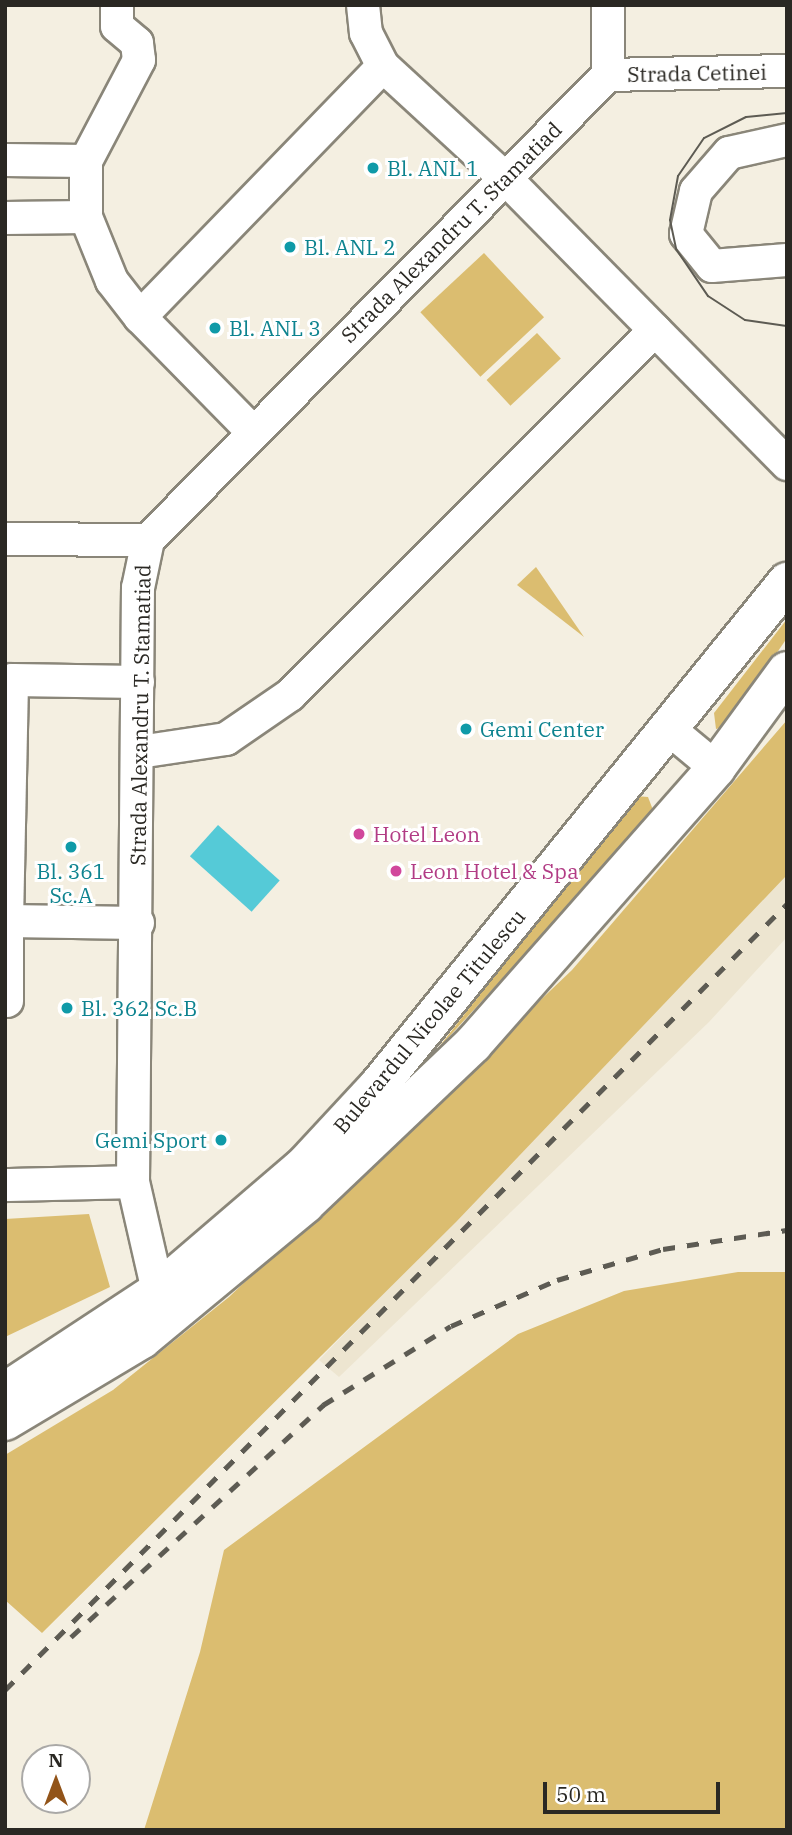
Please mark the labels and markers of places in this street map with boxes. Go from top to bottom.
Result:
place label: Bl. ANL 1 [387,155,479,181]
marker: Bl. ANL 1 [365,160,381,176]
place label: Bl. ANL 2 [304,234,396,260]
marker: Bl. ANL 2 [282,239,298,255]
place label: Bl. ANL 3 [229,315,321,341]
marker: Bl. ANL 3 [207,320,223,336]
place label: Gemi Center [480,716,604,742]
marker: Gemi Center [458,721,474,737]
place label: Hotel Leon [373,821,480,847]
marker: Hotel Leon [351,826,367,842]
marker: Bl. 361 Sc.A [63,839,79,855]
place label: Bl. 361 Sc.A [37,858,105,908]
place label: Leon Hotel & Spa [410,858,579,884]
marker: Leon Hotel & Spa [388,863,404,879]
place label: Bl. 362 Sc.B [81,995,197,1021]
marker: Bl. 362 Sc.B [59,1000,75,1016]
place label: Gemi Sport [95,1127,207,1153]
marker: Gemi Sport [213,1132,229,1148]

